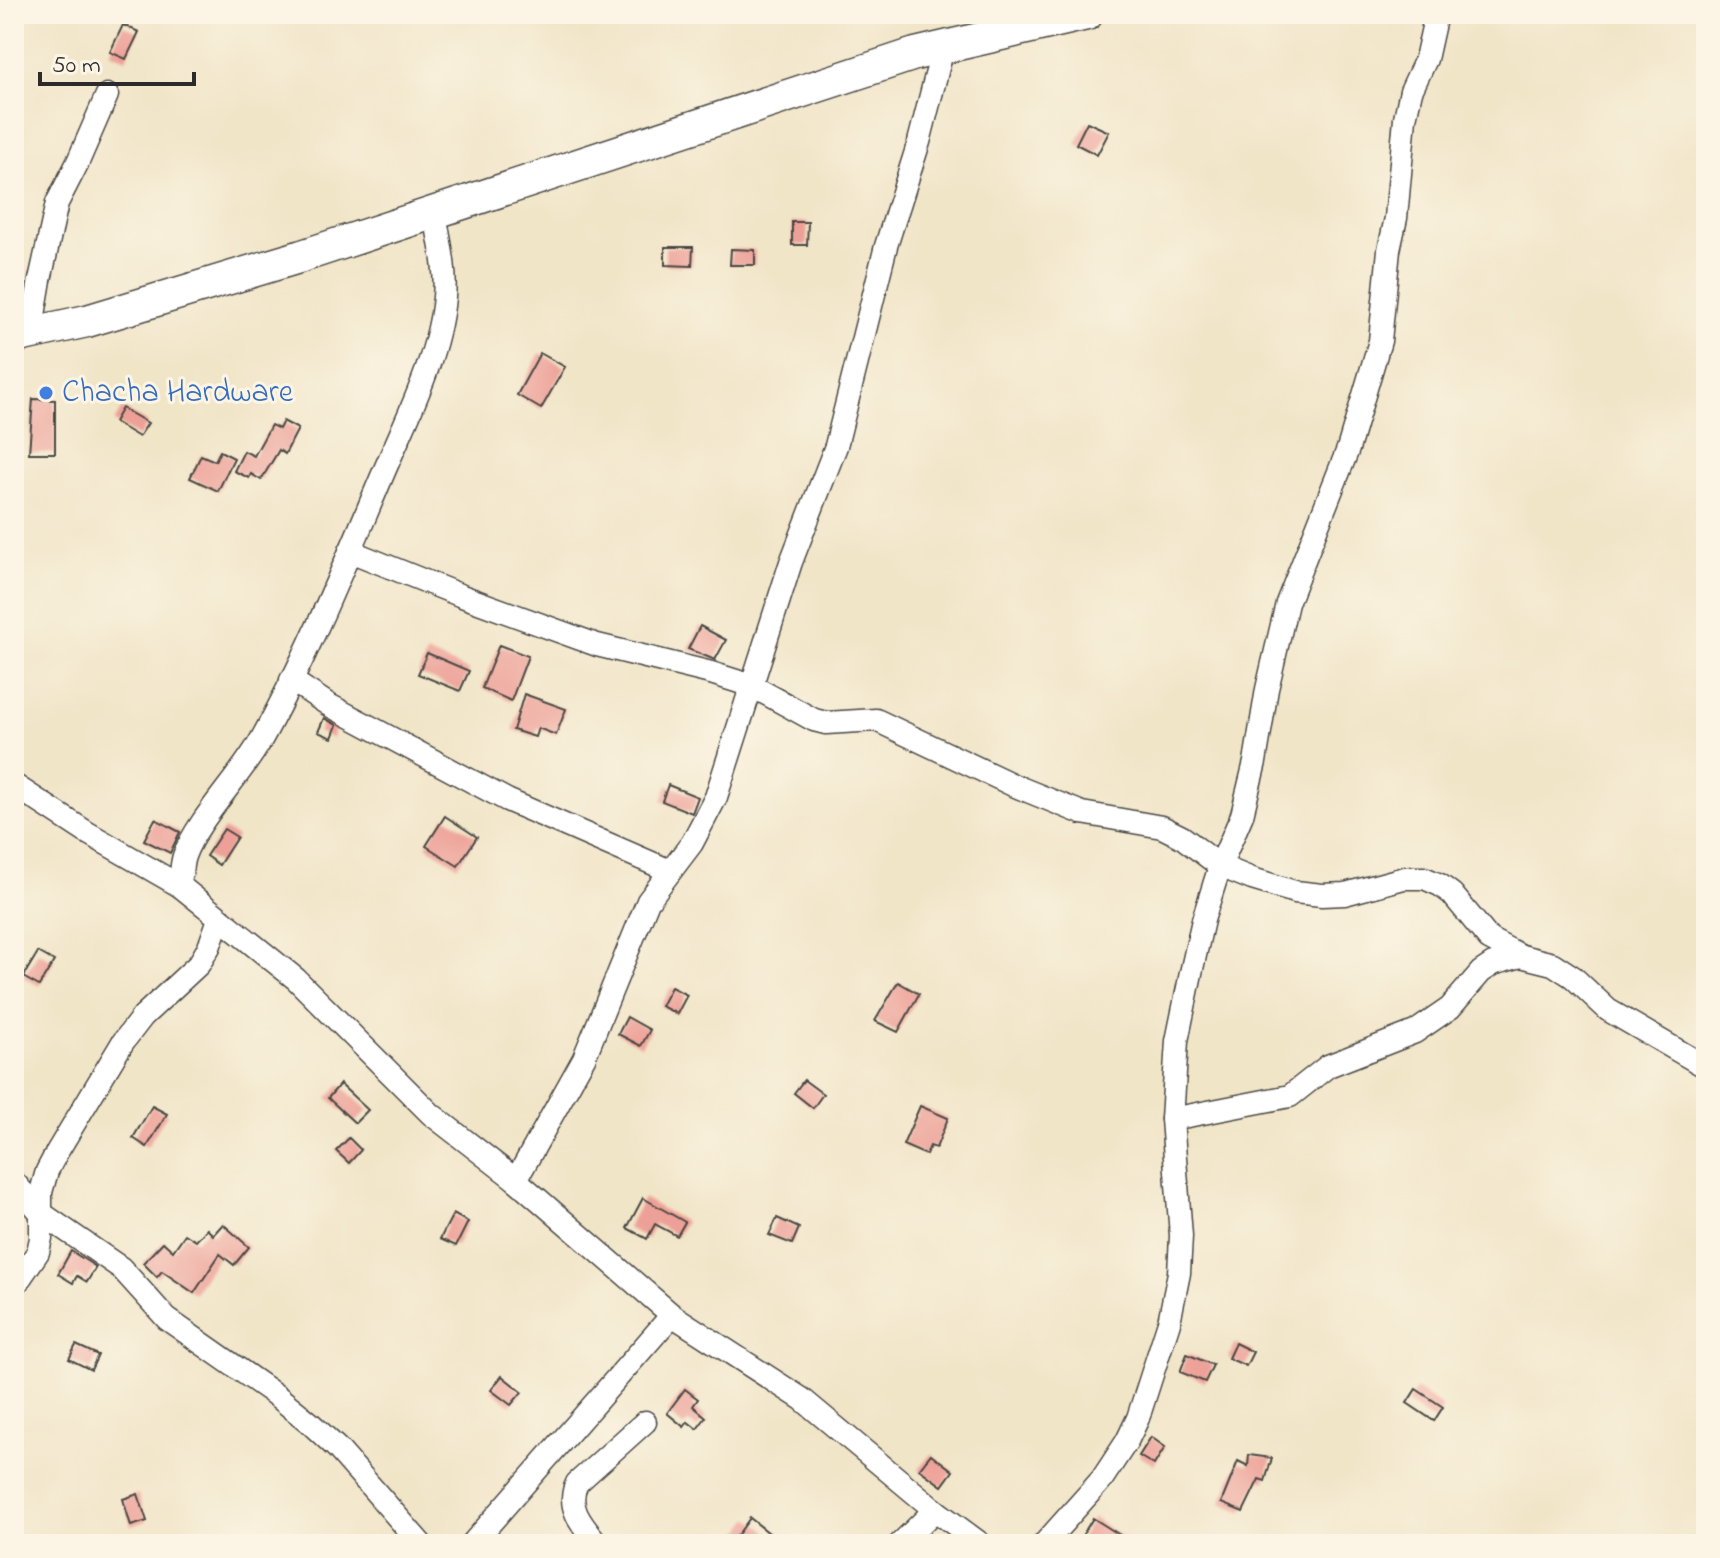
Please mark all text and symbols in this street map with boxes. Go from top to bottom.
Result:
scale bar [40,36,194,86]
text: 50 m [52,49,101,84]
place label: Chacha Hardware [62,370,294,417]
marker: Chacha Hardware [37,384,55,402]

